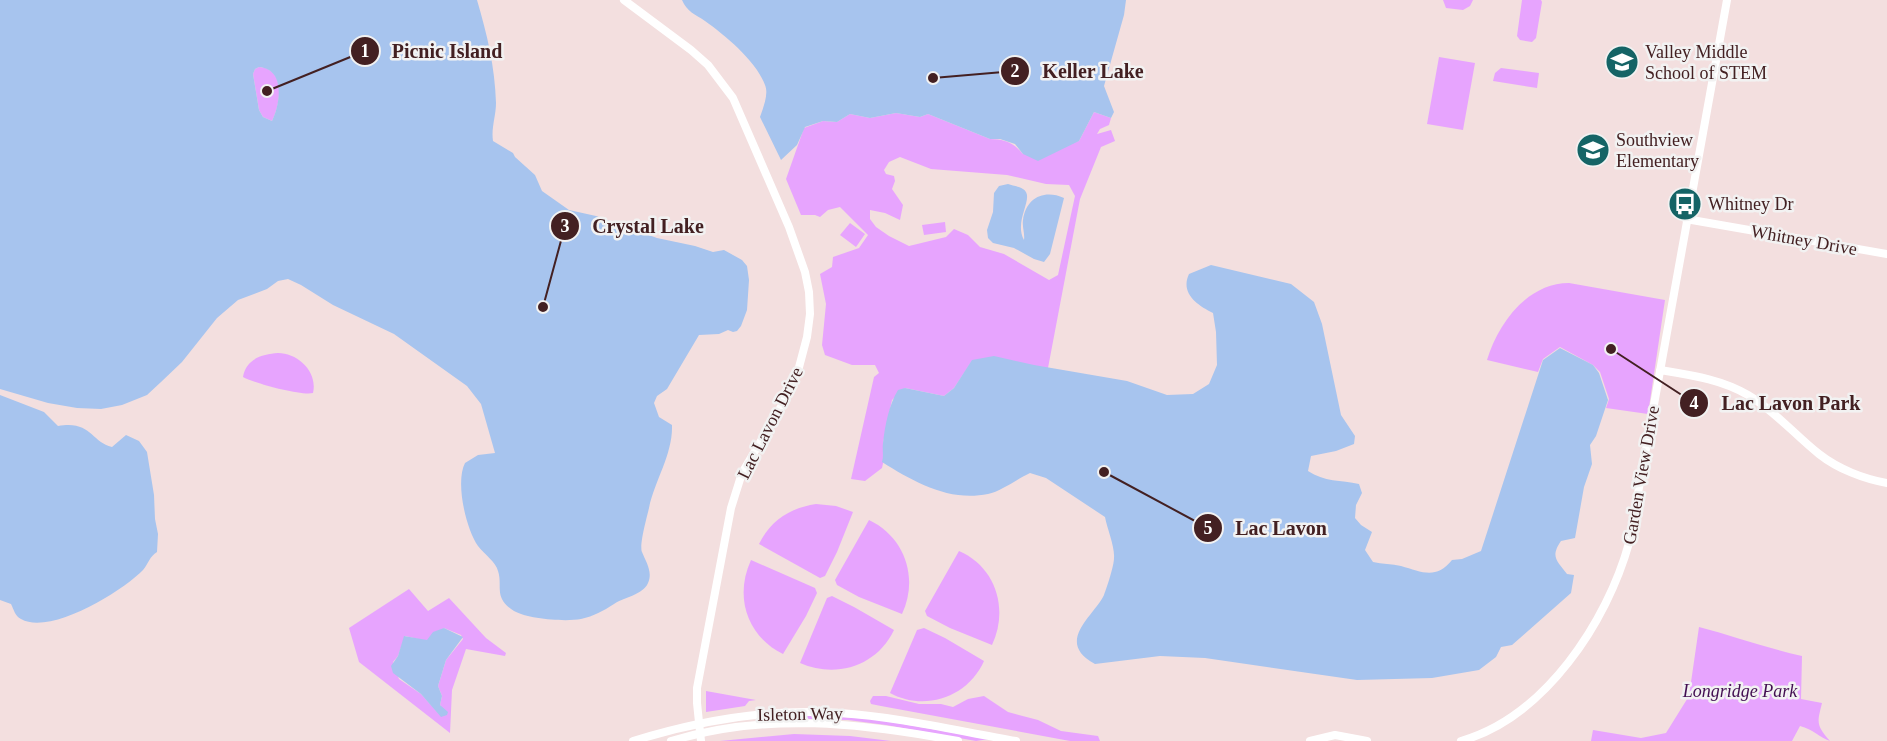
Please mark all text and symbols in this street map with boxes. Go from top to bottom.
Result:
callout: Picnic Island [350,32,514,70]
text: Picnic Island [392,40,502,62]
text: 1 [361,41,370,61]
place label: Valley Middle School of STEM [1645,42,1767,83]
school or university icon: Valley Middle School of STEM [1604,44,1640,80]
callout: Keller Lake [1000,52,1156,90]
text: Keller Lake [1042,60,1144,82]
text: 2 [1011,61,1020,81]
place label: Southview Elementary [1616,130,1699,171]
school or university icon: Southview Elementary [1575,132,1611,168]
bus stop icon: Whitney Dr [1667,186,1703,222]
place label: Whitney Dr [1708,194,1793,214]
callout: Crystal Lake [550,207,716,245]
text: Crystal Lake [592,215,704,238]
text: 3 [561,216,570,236]
street label: Whitney Drive [1749,221,1859,259]
street label: Lac Lavon Drive [733,364,807,482]
callout: Lac Lavon Park [1679,384,1872,422]
text: Lac Lavon Park [1722,392,1861,414]
text: 4 [1690,393,1699,413]
street label: Garden View Drive [1619,404,1663,546]
callout: Lac Lavon [1193,509,1338,547]
text: Lac Lavon [1235,517,1327,539]
text: 5 [1204,518,1213,538]
park label: Longridge Park [1682,681,1798,701]
street label: Isleton Way [757,703,843,725]

